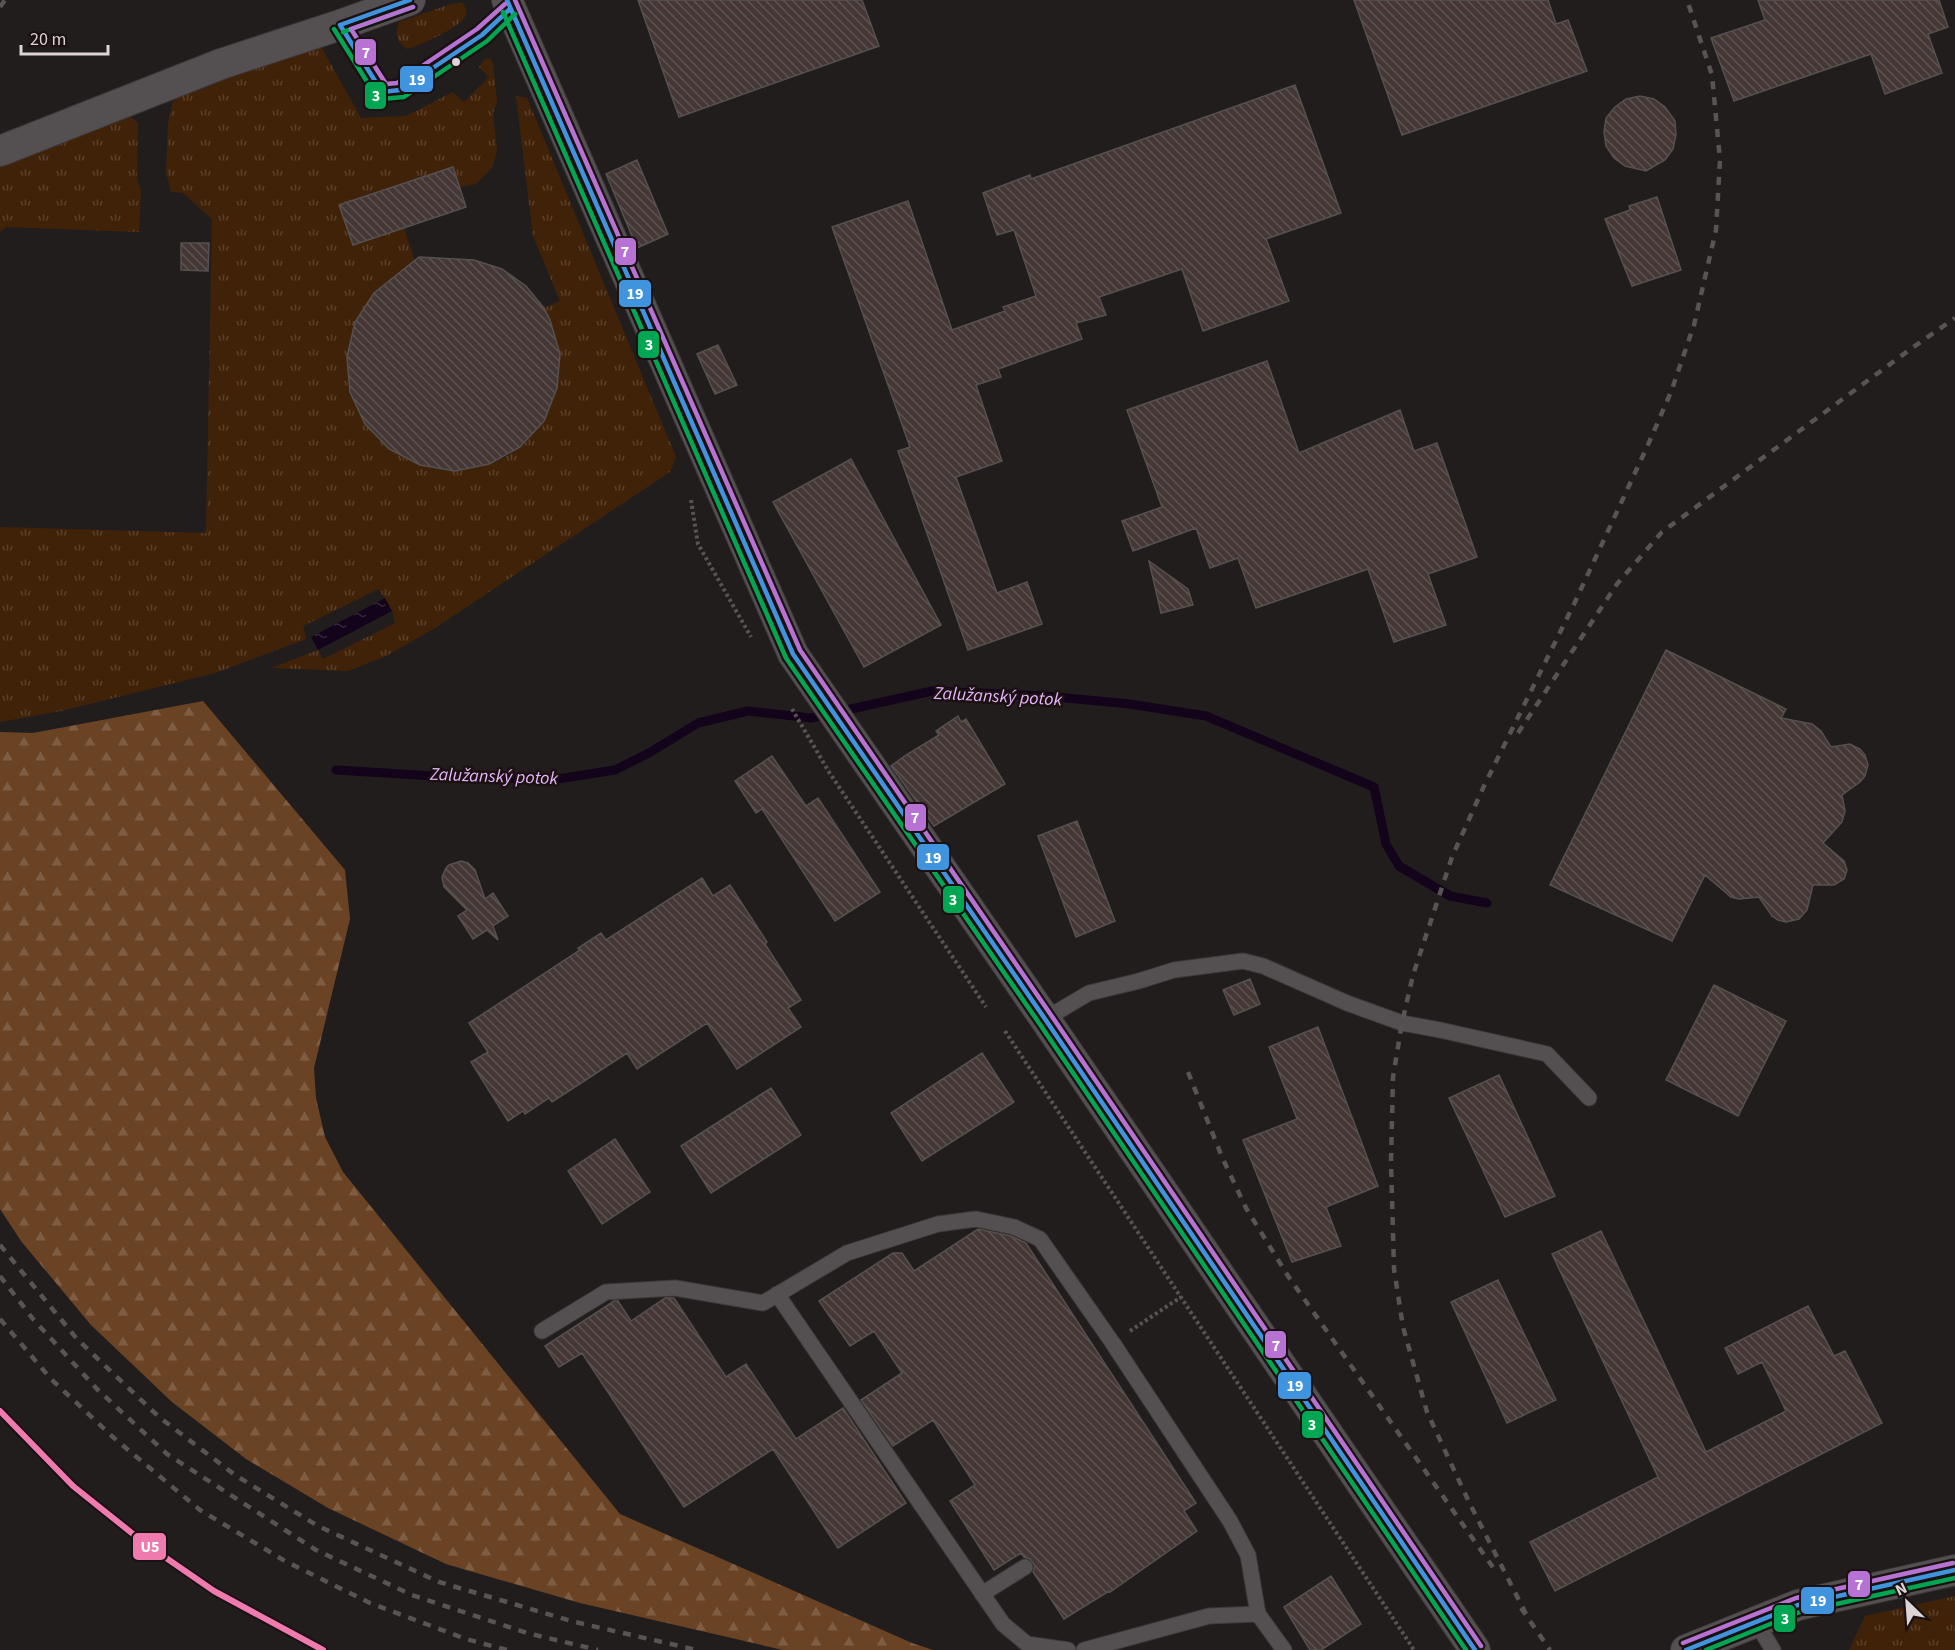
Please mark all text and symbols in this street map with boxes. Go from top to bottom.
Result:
scale bar [21,18,108,56]
text: 20 m [30,27,66,52]
line badge: 7 [354,38,377,66]
text: 7 [362,42,370,64]
unlabelled marker [450,56,462,68]
line badge: 19 [399,65,434,93]
text: 19 [409,69,425,91]
line badge: 3 [364,81,387,110]
text: 3 [372,85,380,107]
line badge: 7 [614,237,637,266]
text: 7 [621,241,629,263]
line badge: 19 [618,279,652,308]
text: 19 [627,283,643,305]
line badge: 3 [637,330,660,359]
text: 3 [645,334,653,356]
water label: Zalužanský potok [932,681,1063,712]
water label: Zalužanský potok [428,762,559,791]
line badge: 7 [904,803,927,832]
text: 7 [911,807,919,829]
line badge: 19 [916,843,950,871]
text: 19 [925,847,941,869]
line badge: 3 [942,885,965,914]
text: 3 [949,889,957,911]
line badge: 7 [1264,1330,1287,1359]
text: 7 [1272,1335,1280,1357]
line badge: 19 [1277,1371,1312,1400]
text: 19 [1287,1375,1303,1397]
line badge: 3 [1301,1410,1324,1439]
text: 3 [1308,1414,1316,1436]
line badge: U5 [132,1532,167,1561]
text: U5 [140,1536,160,1558]
line badge: 7 [1847,1570,1871,1598]
north arrow [1877,1572,1937,1632]
text: 7 [1855,1574,1863,1596]
text: N [1892,1577,1911,1602]
line badge: 19 [1800,1586,1835,1615]
text: 19 [1810,1590,1826,1612]
line badge: 3 [1773,1604,1796,1633]
text: 3 [1781,1608,1789,1630]

